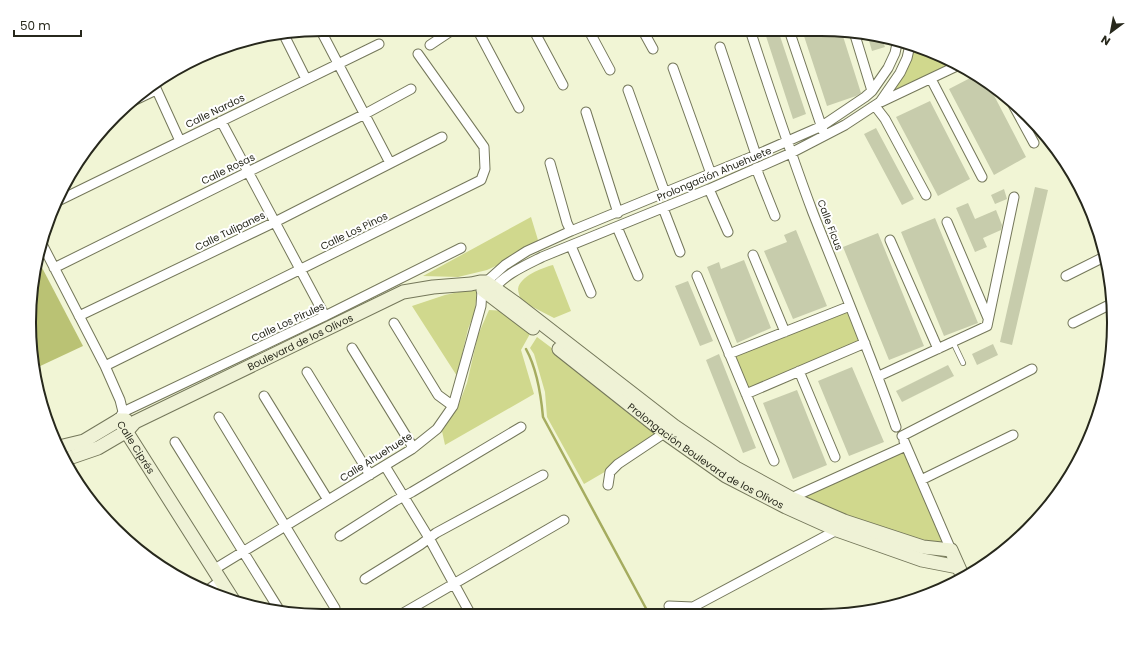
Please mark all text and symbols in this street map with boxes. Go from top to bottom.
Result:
scale bar [14,12,81,38]
north arrow [1091,12,1131,52]
text: 50 m [20,17,51,34]
text: N [1098,32,1113,49]
street label: Calle Nardos [183,90,247,132]
street label: Prolongación Ahuehuete [654,143,774,205]
street label: Calle Rosas [199,150,257,188]
street label: Calle Ficus [813,197,847,253]
street label: Calle Tulipanes [192,208,268,254]
street label: Calle Los Pinos [318,208,390,254]
street label: Calle Los Pirules [249,298,327,346]
street label: Boulevard de los Olivos [245,310,355,374]
street label: Prolongación Boulevard de los Olivos [625,399,787,512]
street label: Calle Ciprés [114,417,159,477]
street label: Calle Ahuehuete [337,429,415,485]

